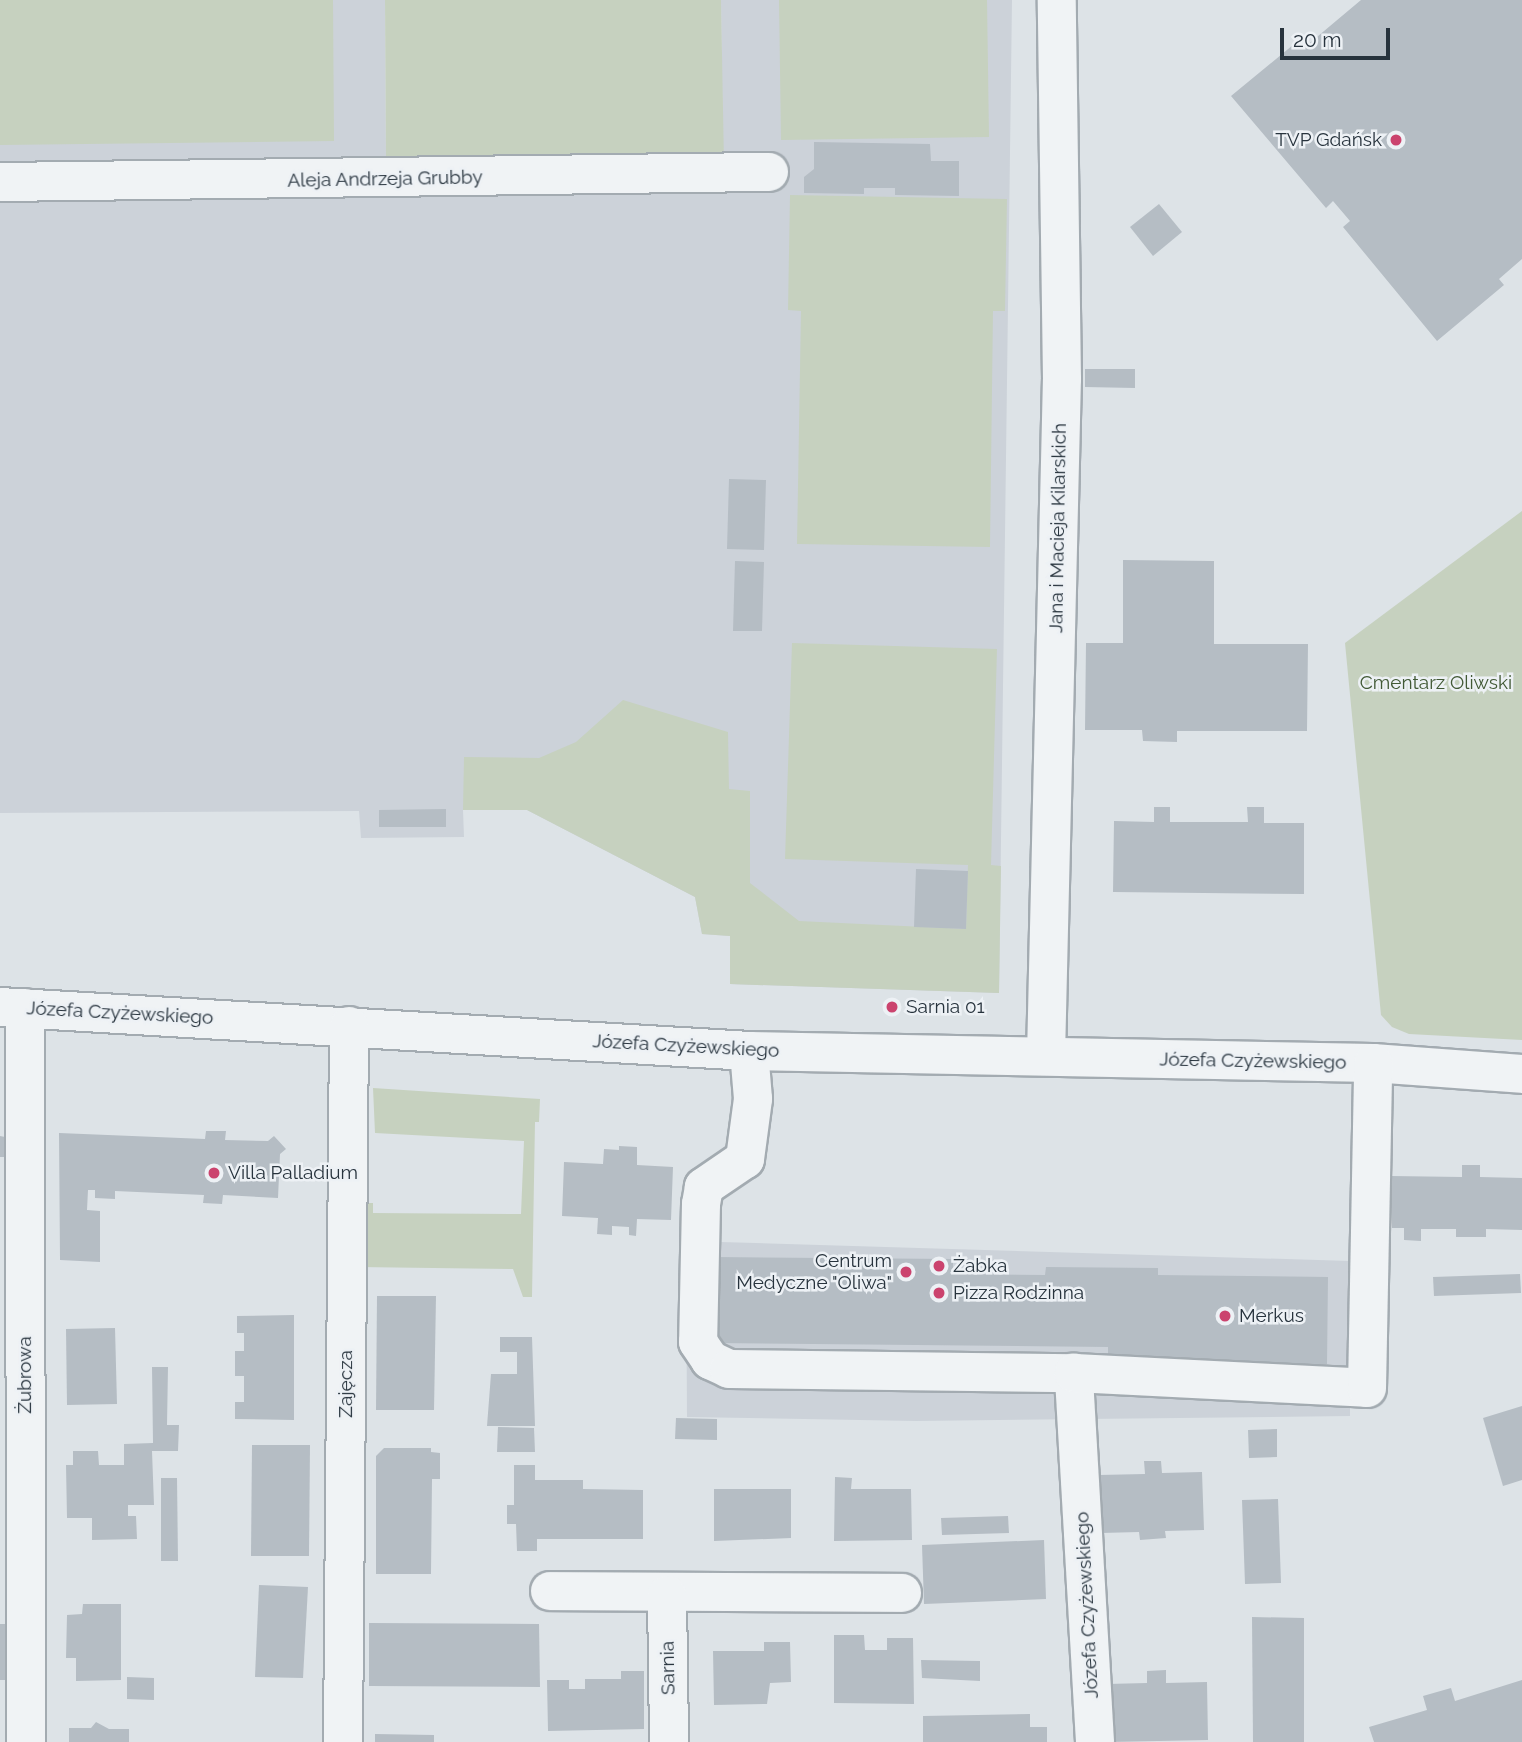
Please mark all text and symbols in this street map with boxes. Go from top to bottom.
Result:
scale bar [1284,14,1394,58]
text: 20 m [1293,27,1341,52]
place label: TVP Gdańsk [1275,129,1382,151]
marker: TVP Gdańsk [1388,132,1404,148]
street label: Aleja Andrzeja Grubby [287,166,483,192]
street label: Jana i Macieja Kilarskich [1045,423,1071,633]
park label: Cmentarz Oliwski [1360,672,1512,694]
place label: Sarnia 01 [906,996,985,1018]
street label: Józefa Czyżewskiego [26,997,214,1029]
marker: Sarnia 01 [884,999,900,1015]
street label: Józefa Czyżewskiego [592,1030,780,1062]
street label: Józefa Czyżewskiego [1159,1048,1347,1074]
place label: Villa Palladium [228,1162,358,1184]
marker: Villa Palladium [206,1165,222,1181]
place label: Centrum Medyczne "Oliwa" [736,1250,892,1294]
place label: Żabka [953,1255,1007,1277]
marker: Żabka [931,1258,947,1274]
marker: Centrum Medyczne "Oliwa" [898,1264,914,1280]
place label: Pizza Rodzinna [953,1282,1084,1304]
marker: Pizza Rodzinna [931,1285,947,1301]
place label: Merkus [1239,1305,1304,1327]
marker: Merkus [1217,1308,1233,1324]
street label: Żubrowa [14,1336,36,1414]
street label: Zajęcza [335,1350,357,1418]
street label: Józefa Czyżewskiego [1071,1511,1103,1699]
street label: Sarnia [656,1641,680,1695]

